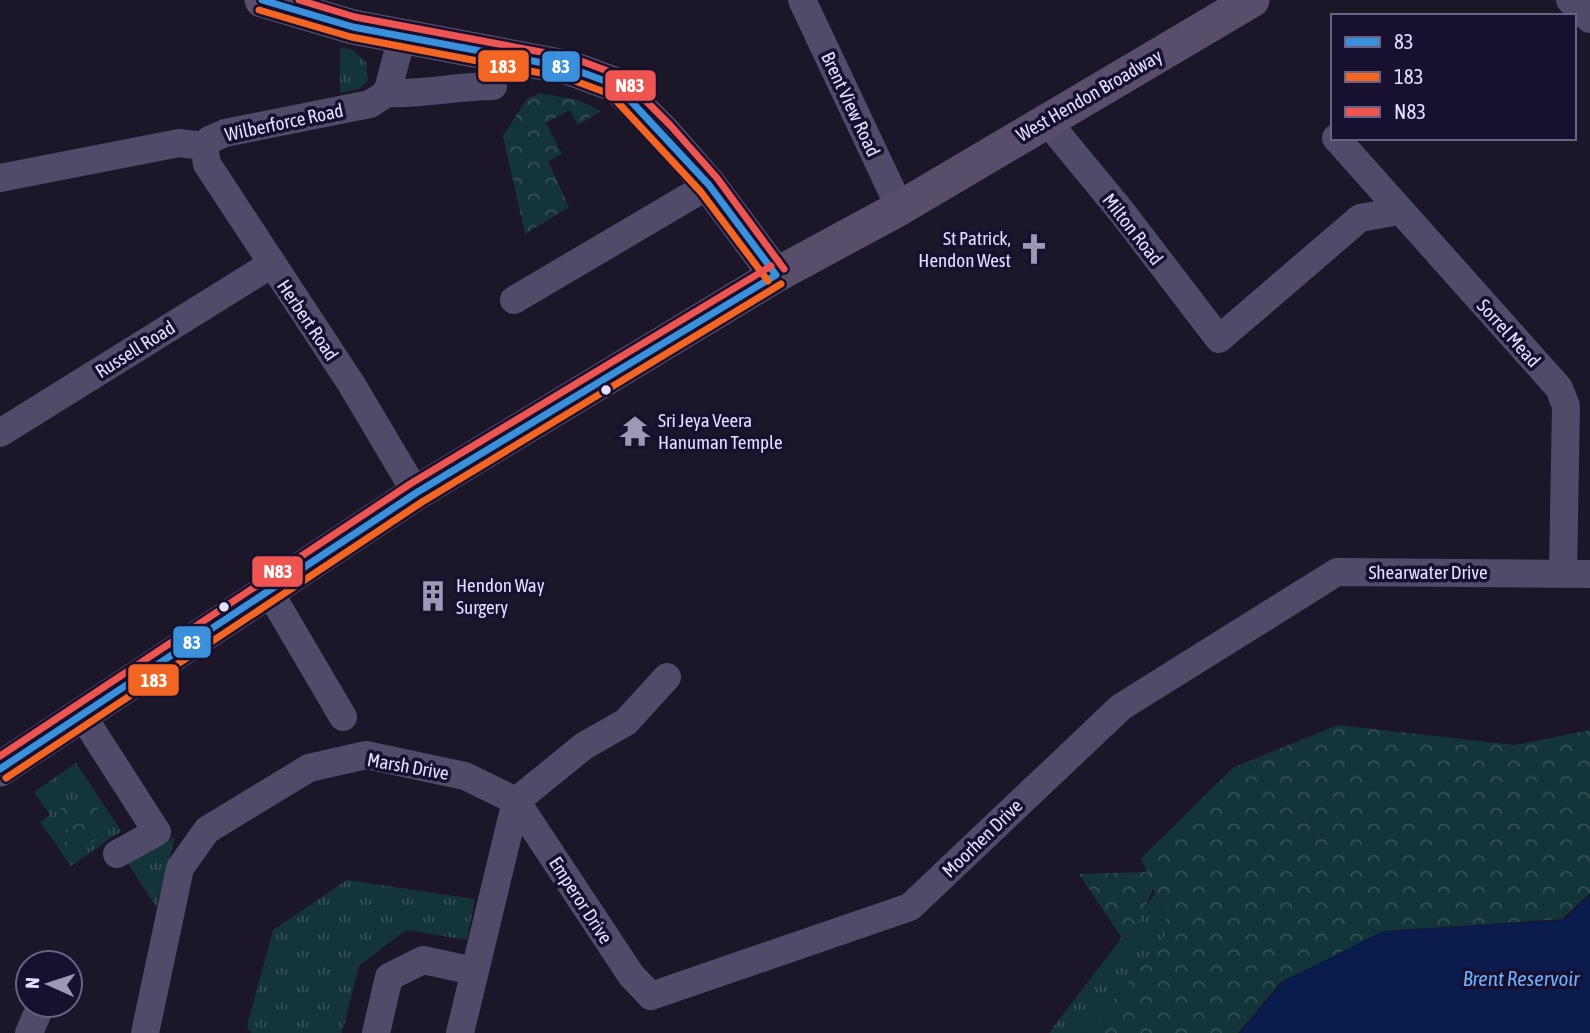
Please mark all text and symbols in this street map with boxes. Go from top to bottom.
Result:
legend [1331,14,1576,140]
text: 83 [1394,29,1414,53]
street label: West Hendon Broadway [1012,44,1166,146]
street label: Brent View Road [817,48,885,160]
line badge: 183 [477,49,530,83]
line badge: 83 [541,50,581,83]
text: 183 [490,55,516,77]
text: 83 [552,55,570,77]
text: 183 [1394,64,1424,88]
line badge: N83 [604,69,657,102]
text: N83 [615,74,645,96]
street label: Wilberforce Road [223,99,345,145]
text: N83 [1394,99,1426,123]
street label: Milton Road [1098,189,1168,269]
place label: St Patrick, Hendon West [918,227,1011,271]
church icon: St Patrick, Hendon West [1017,232,1051,266]
street label: Herbert Road [273,275,343,365]
street label: Sorrel Mead [1473,295,1545,371]
street label: Russell Road [91,316,179,382]
unlabelled marker [599,383,613,397]
place label: Sri Jeya Veera Hanuman Temple [658,409,783,453]
temple icon: Sri Jeya Veera Hanuman Temple [618,414,652,448]
line badge: N83 [251,555,304,588]
text: N83 [263,560,293,582]
street label: Shearwater Drive [1368,561,1488,583]
place label: Hendon Way Surgery [456,574,545,618]
building icon: Hendon Way Surgery [416,579,450,613]
unlabelled marker [217,600,231,614]
line badge: 83 [172,625,212,659]
text: 83 [183,631,201,653]
line badge: 183 [127,663,180,697]
text: 183 [141,669,167,691]
street label: Marsh Drive [365,748,451,784]
street label: Moorhen Drive [937,794,1027,882]
street label: Emperor Drive [545,852,617,948]
north arrow [14,949,84,1019]
water label: Brent Reservoir [1463,966,1580,990]
text: N [21,977,43,989]

